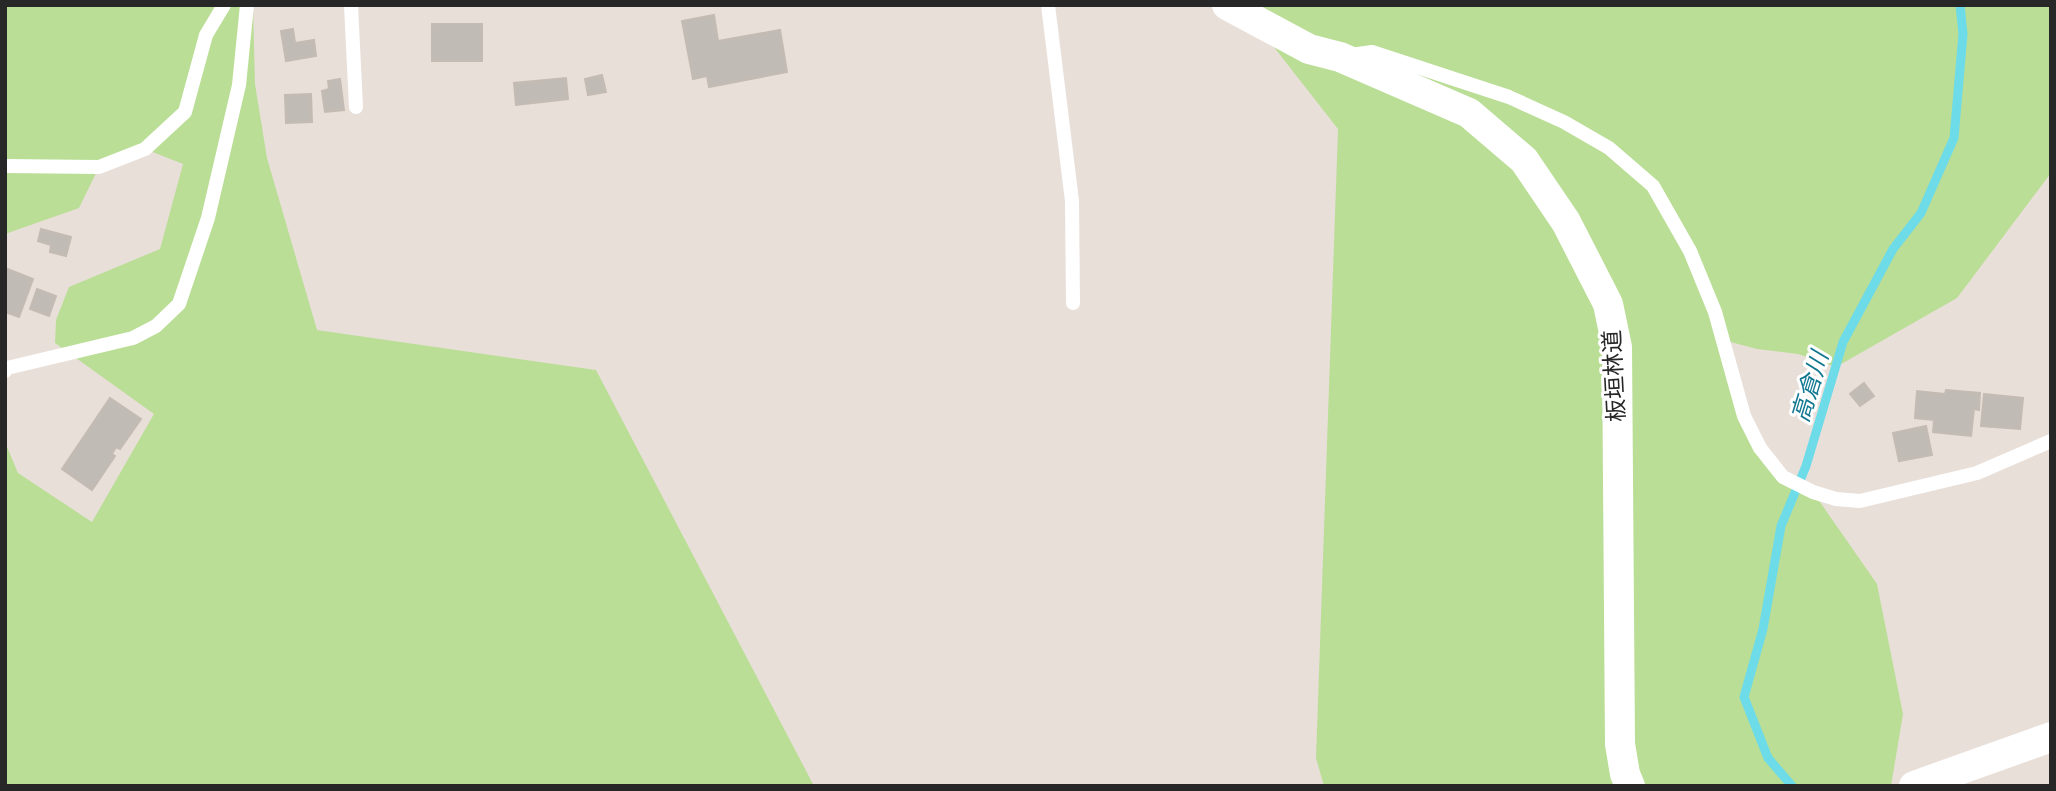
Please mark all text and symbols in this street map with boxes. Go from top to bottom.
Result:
street label: 板垣林道 [1598,329,1630,423]
water label: 高倉川 [1786,346,1835,426]

